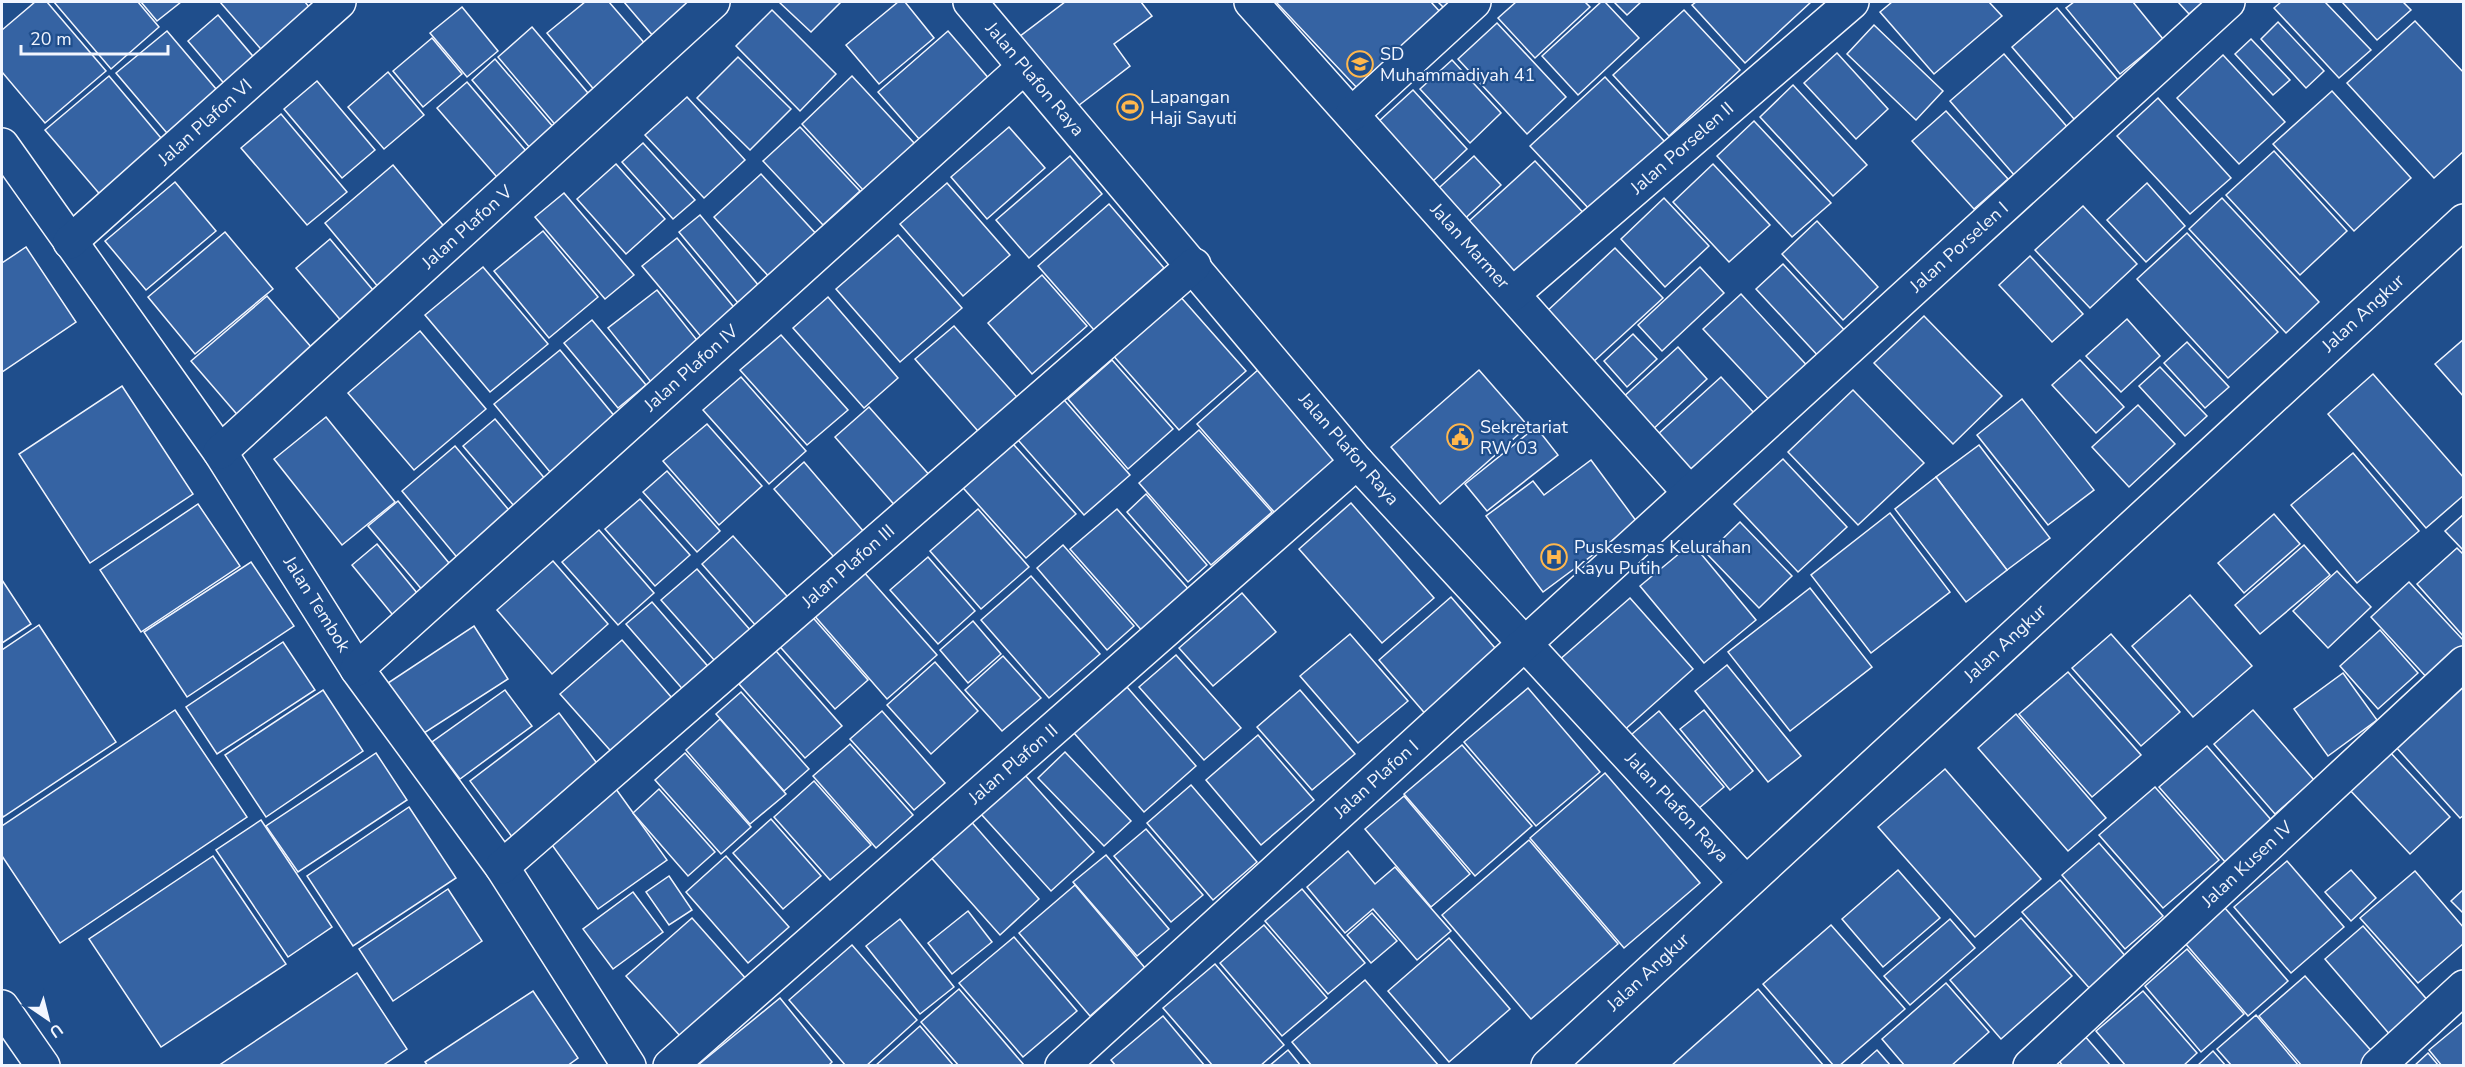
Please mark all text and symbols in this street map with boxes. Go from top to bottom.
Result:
street label: Jalan Plafon Raya [980,16,1090,141]
scale bar [21,18,168,56]
text: 20 m [30,27,72,51]
place label: SD Muhammadiyah 41 [1380,42,1535,87]
school or university icon: SD Muhammadiyah 41 [1345,49,1375,79]
street label: Jalan Plafon VI [152,73,257,171]
place label: Lapangan Haji Sayuti [1150,85,1237,130]
sports icon: Lapangan Haji Sayuti [1115,92,1145,122]
street label: Jalan Porselen II [1624,96,1739,200]
street label: Jalan Plafon V [416,179,518,275]
street label: Jalan Porselen I [1904,196,2013,298]
street label: Jalan Marmer [1424,197,1515,295]
street label: Jalan Angkur [2316,268,2410,358]
street label: Jalan Plafon IV [638,319,744,417]
street label: Jalan Plafon Raya [1293,387,1405,510]
place label: Sekretariat RW 03 [1480,415,1569,460]
public building icon: Sekretariat RW 03 [1445,422,1475,452]
street label: Jalan Plafon III [796,519,900,614]
place label: Puskesmas Kelurahan Kayu Putih [1574,535,1751,580]
hospital icon: Puskesmas Kelurahan Kayu Putih [1539,542,1569,572]
street label: Jalan Tembok [277,551,357,657]
street label: Jalan Angkur [1958,598,2052,688]
street label: Jalan Plafon II [962,718,1063,810]
street label: Jalan Plafon I [1328,734,1424,824]
street label: Jalan Plafon Raya [1619,746,1734,867]
street label: Jalan Kusen IV [2196,815,2298,913]
street label: Jalan Angkur [1601,927,1695,1017]
north arrow [18,989,78,1049]
text: U [45,1018,67,1043]

